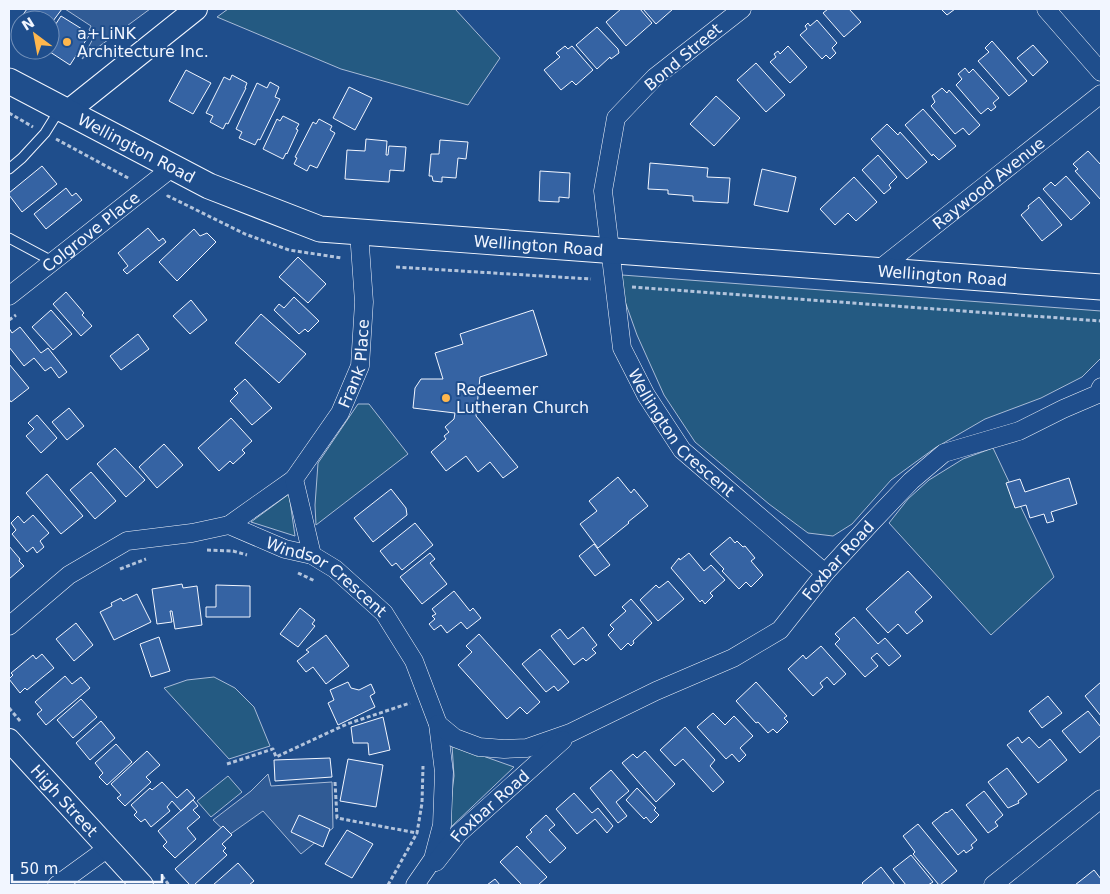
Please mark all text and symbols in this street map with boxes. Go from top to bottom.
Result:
north arrow [10,10,60,60]
text: N [19,14,37,34]
street label: Bond Street [641,19,725,95]
place label: a+LiNK Architecture Inc. [77,24,209,61]
marker: a+LiNK Architecture Inc. [61,36,73,48]
street label: Wellington Road [75,109,198,187]
street label: Raywood Avenue [929,133,1048,233]
street label: Colgrove Place [38,188,143,276]
street label: Wellington Road [473,231,604,260]
street label: Wellington Road [877,261,1008,290]
street label: Frank Place [334,318,372,411]
street label: Wellington Crescent [625,366,739,500]
place label: Redeemer Lutheran Church [456,380,589,417]
marker: Redeemer Lutheran Church [440,392,452,404]
street label: Foxbar Road [798,517,878,604]
street label: Windsor Crescent [263,533,391,621]
street label: High Street [27,761,102,840]
street label: Foxbar Road [446,766,533,846]
scale bar [12,852,162,884]
text: 50 m [20,860,58,878]

